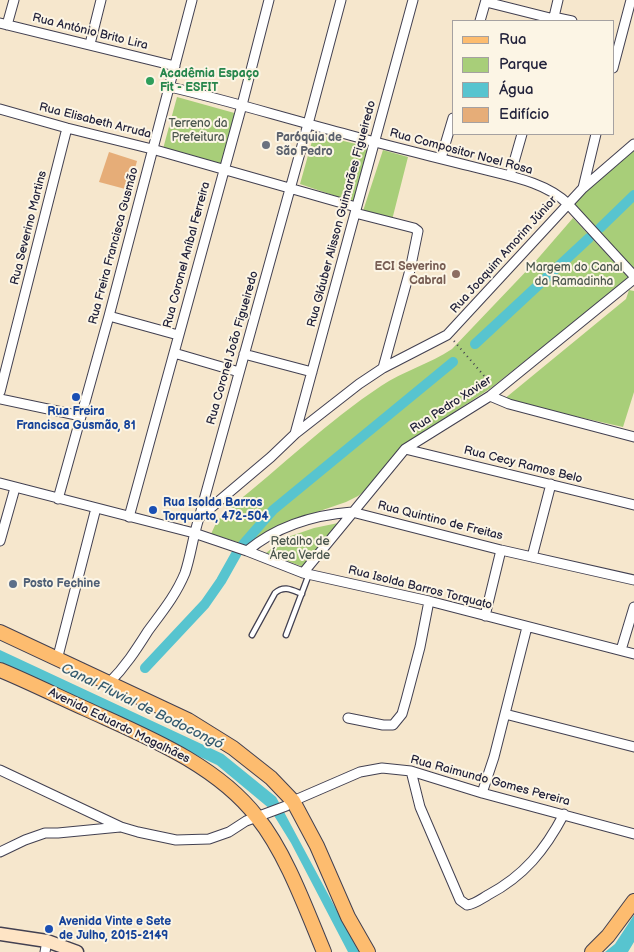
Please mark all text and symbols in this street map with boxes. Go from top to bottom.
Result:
street label: Rua António Brito Lira [31,11,149,53]
legend [452,20,614,135]
text: Rua [499,30,527,49]
text: Parque [499,55,547,74]
place label: Acadêmia Espaço Fit - ESFIT [160,67,259,95]
marker: Acadêmia Espaço Fit - ESFIT [144,75,156,87]
text: Água [499,80,534,99]
street label: Rua Gláuber Alisson Guimarães Figueiredo [305,99,379,329]
street label: Rua Elisabeth Arruda [37,100,153,142]
text: Edifício [499,105,549,124]
park label: Terreno da Prefeitura [168,117,228,145]
street label: Rua Compositor Noel Rosa [388,126,534,178]
place label: Paróquia de São Pedro [276,131,342,159]
marker: Paróquia de São Pedro [260,139,272,151]
street label: Rua Freira Francisca Gusmão [86,166,142,326]
street label: Rua Severino Martins [8,169,50,287]
street label: Rua Coronel Aníbal Ferreira [161,180,213,330]
street label: Rua Joaquim Amorim Júnior [448,194,560,316]
place label: ECI Severino Cabral [375,260,446,288]
park label: Margem do Canal da Ramadinha [526,261,622,289]
marker: ECI Severino Cabral [450,268,462,280]
street label: Rua Coronel João Figueiredo [204,269,262,427]
street label: Rua Pedro Xavier [408,373,494,437]
marker: Rua Freira Francisca Gusmão, 81 [70,391,82,403]
place label: Rua Freira Francisca Gusmão, 81 [16,405,136,433]
street label: Rua Cecy Ramos Belo [462,443,584,487]
place label: Rua Isolda Barros Torquarto, 472-504 [163,496,269,524]
street label: Rua Quintino de Freitas [376,498,504,544]
marker: Rua Isolda Barros Torquarto, 472-504 [147,504,159,516]
park label: Retalho de Área Verde [270,535,330,563]
street label: Rua Isolda Barros Torquato [346,563,494,613]
place label: Posto Fechine [23,577,100,591]
marker: Posto Fechine [7,578,19,590]
water label: Canal Fluvial de Bodocongó [58,660,226,754]
street label: Avenida Eduardo Magalhães [46,685,192,767]
street label: Rua Raimundo Gomes Pereira [409,753,571,809]
place label: Avenida Vinte e Sete de Julho, 2015-2149 [59,915,171,943]
marker: Avenida Vinte e Sete de Julho, 2015-2149 [43,923,55,935]

